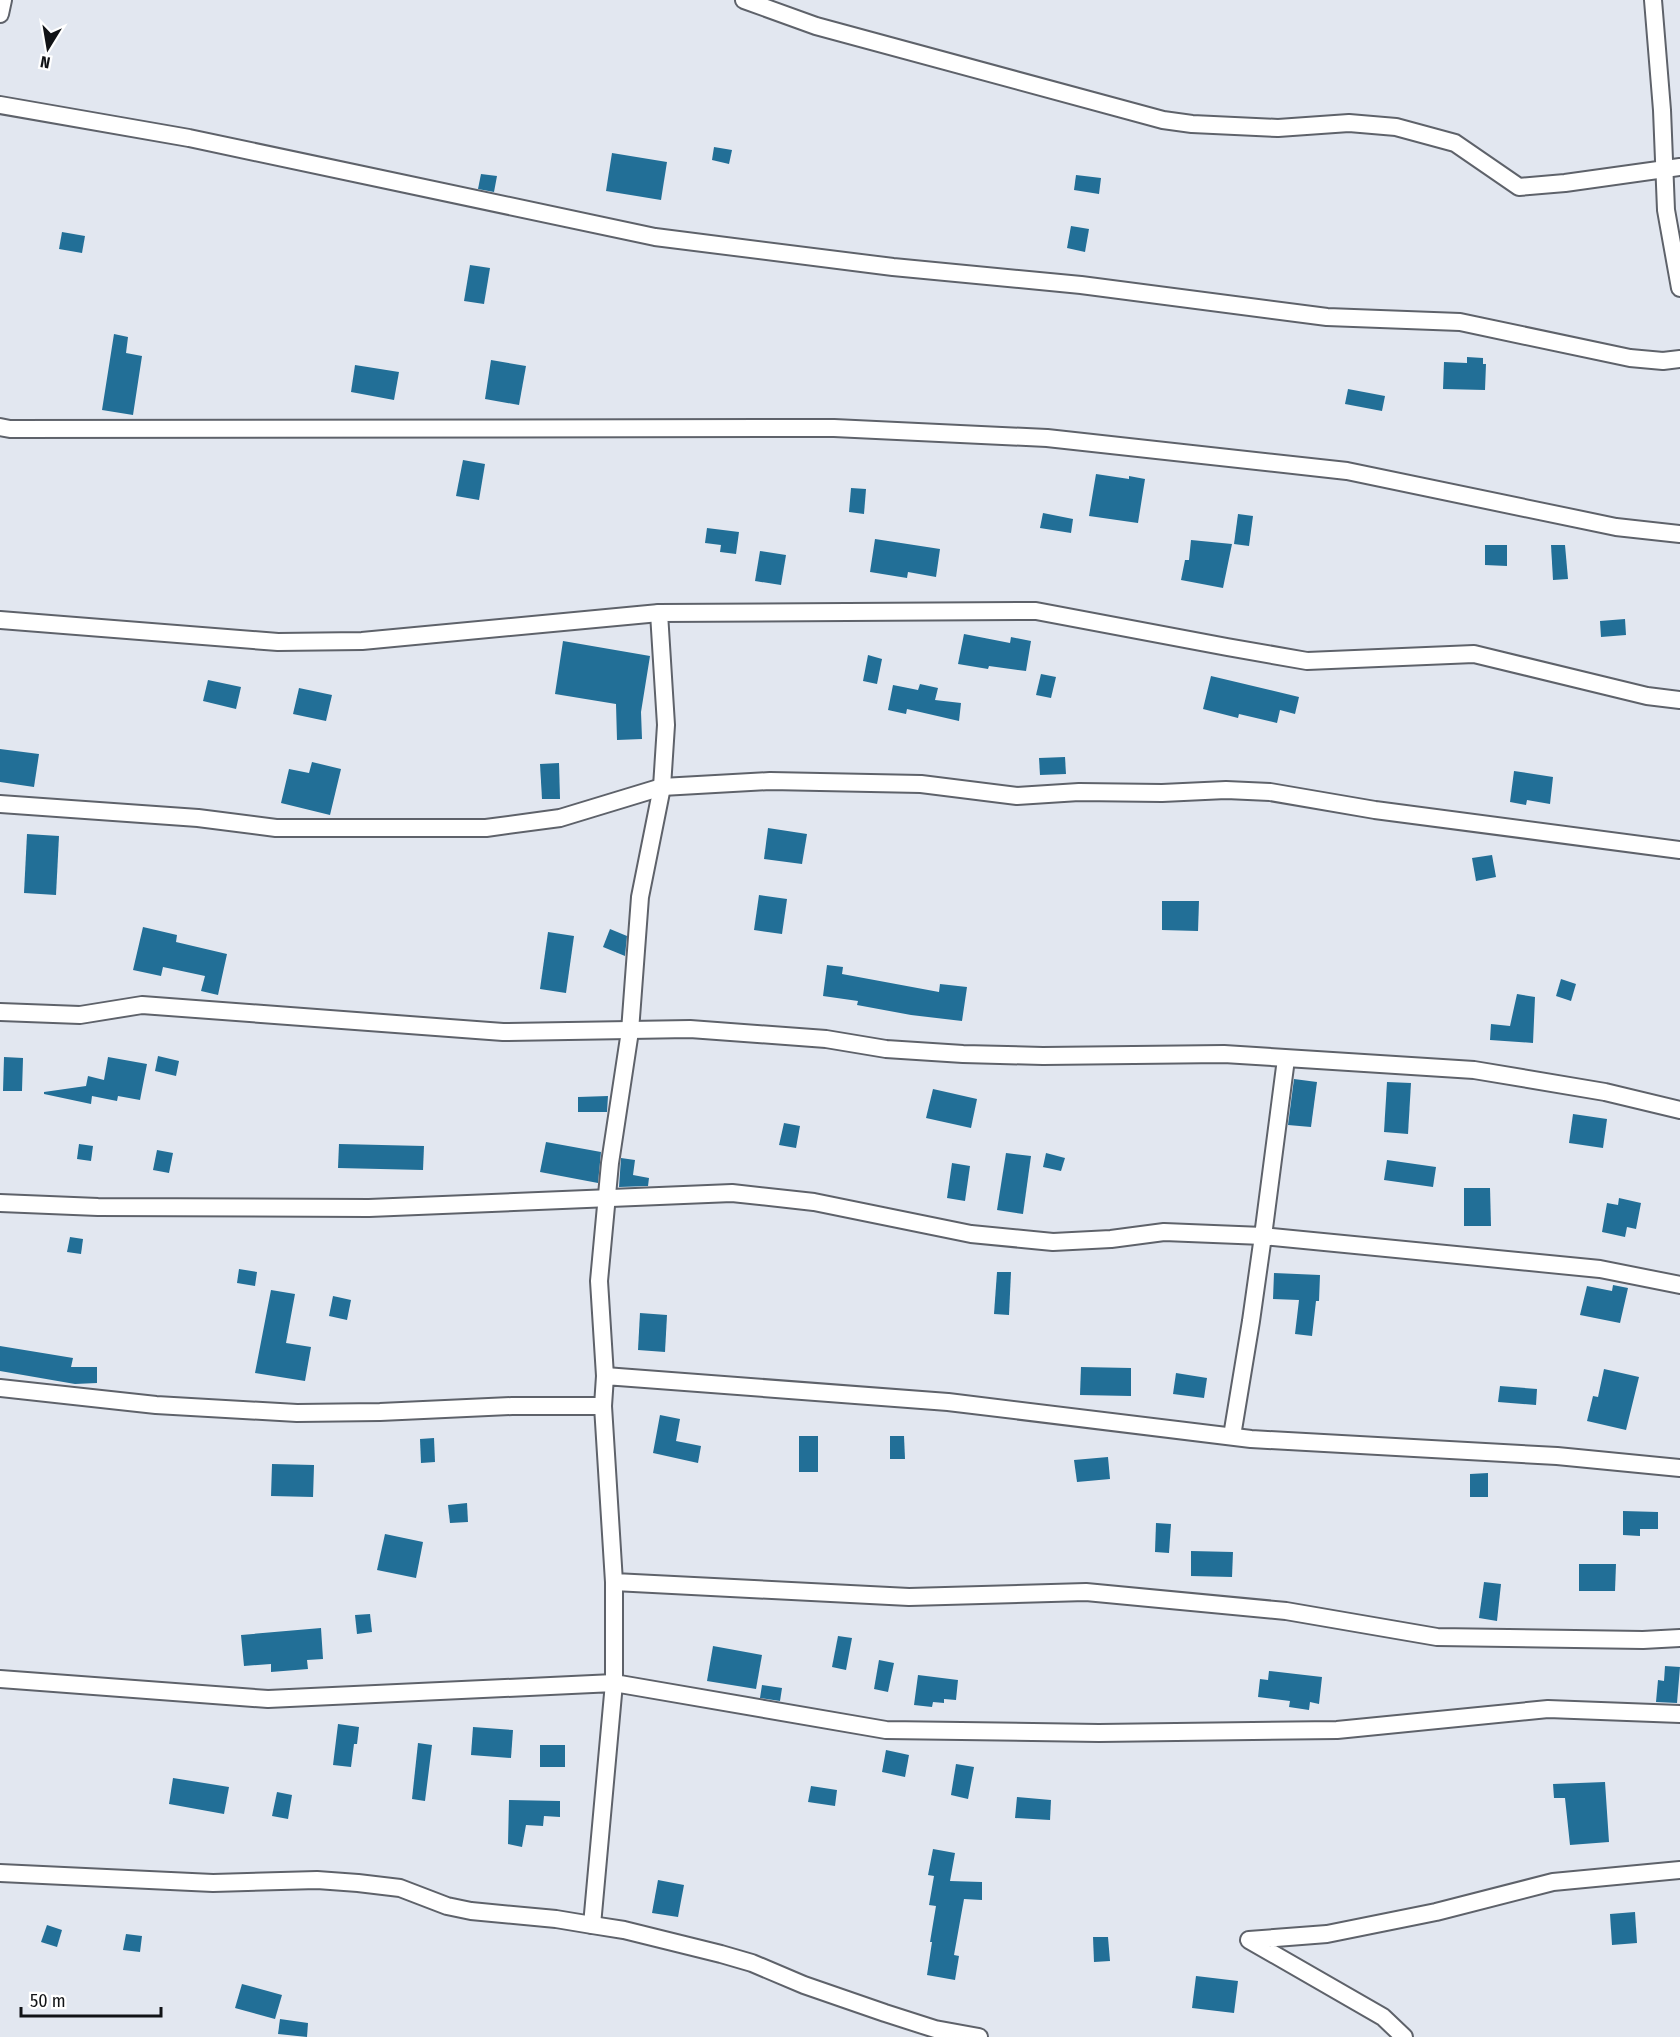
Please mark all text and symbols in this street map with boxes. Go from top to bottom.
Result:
north arrow [18,18,78,78]
text: N [39,52,52,72]
scale bar [21,1980,160,2018]
text: 50 m [30,1990,66,2012]

